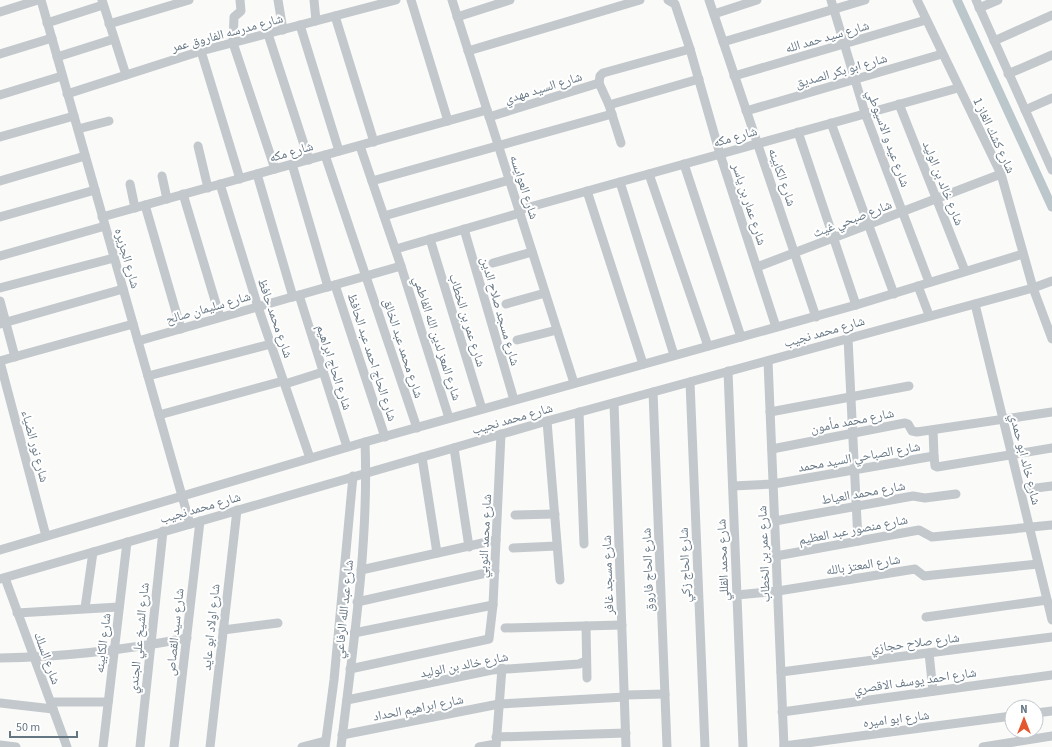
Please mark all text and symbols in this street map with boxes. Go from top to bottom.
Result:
street label: شارع مدرسه الفاروق عمر [168,9,285,57]
street label: شارع سيد حمد الله [783,16,871,58]
street label: شارع ابو بكر الصديق [793,49,889,93]
street label: شارع السيد مهدي [502,68,585,110]
street label: شارع عيد و الاسيوطي [861,87,914,190]
street label: شارع كشك الغاز 1 [969,94,1020,176]
street label: شارع مكه [711,122,759,152]
street label: شارع مكه [267,137,315,167]
street label: شارع خالد بن الوليد [918,138,968,228]
street label: شارع الكابينه [764,146,800,209]
street label: شارع العوايسه [505,153,543,222]
street label: شارع عمار بن ياسر [727,160,771,248]
street label: شارع صبحي غيث [810,196,895,243]
street label: شارع الجزيره [110,226,144,291]
street label: شارع مسجد صلاح الدين [476,255,524,368]
street label: شارع عمر بن الخطاب [444,271,490,369]
street label: شارع المعز لدين الله الفاطمي [407,274,466,403]
street label: شارع محمد حافظ [253,276,297,361]
street label: شارع سليمان صالح [164,287,253,329]
street label: شارع الحاج احمد عبد الحافظ [343,291,401,424]
street label: شارع محمد عبد الخالق [378,296,428,401]
street label: شارع محمد نجيب [782,312,867,352]
street label: شارع الحاج ابراهيم [312,322,356,412]
street label: شارع محمد نجيب [470,399,555,439]
street label: شارع محمد مأمون [809,404,896,438]
street label: شارع نور الضياء [17,408,53,484]
street label: شارع خالد ابو حمدي [1004,412,1045,507]
street label: شارع الصباحي السيد محمد [796,437,922,478]
street label: شارع محمد العياط [820,477,907,509]
street label: شارع محمد نجيب [158,488,243,528]
street label: شارع محمد النوبي [474,493,497,579]
street label: شارع عمر بن الخطاب [753,505,775,603]
street label: شارع منصور عبد العظيم [797,511,909,549]
street label: شارع محمد القللي [713,519,735,601]
street label: شارع الحاج زكي [675,527,697,603]
street label: شارع الحاج فاروق [638,528,658,612]
street label: شارع مسجد غافر [598,535,618,616]
street label: شارع المعتز بالله [825,550,902,580]
street label: شارع عبد الله الرفاعي [330,559,359,660]
street label: شارع الشيخ علي الجندي [124,582,155,695]
street label: شارع اولاد ابو عايد [197,583,224,671]
street label: شارع سيد القصاص [161,587,189,677]
street label: شارع الكابينه [90,612,116,674]
street label: شارع صلاح حجازي [870,629,961,659]
street label: شارع السلك [29,630,65,687]
street label: شارع خالد بن الوليد [418,648,510,682]
street label: شارع احمد يوسف الاقصري [853,663,978,700]
street label: شارع ابراهيم الحداد [371,690,465,726]
north arrow [1004,699,1044,739]
text: N [1020,702,1028,717]
street label: شارع ابو اميره [862,706,930,732]
scale bar [10,713,77,739]
text: 50 m [16,719,40,736]

